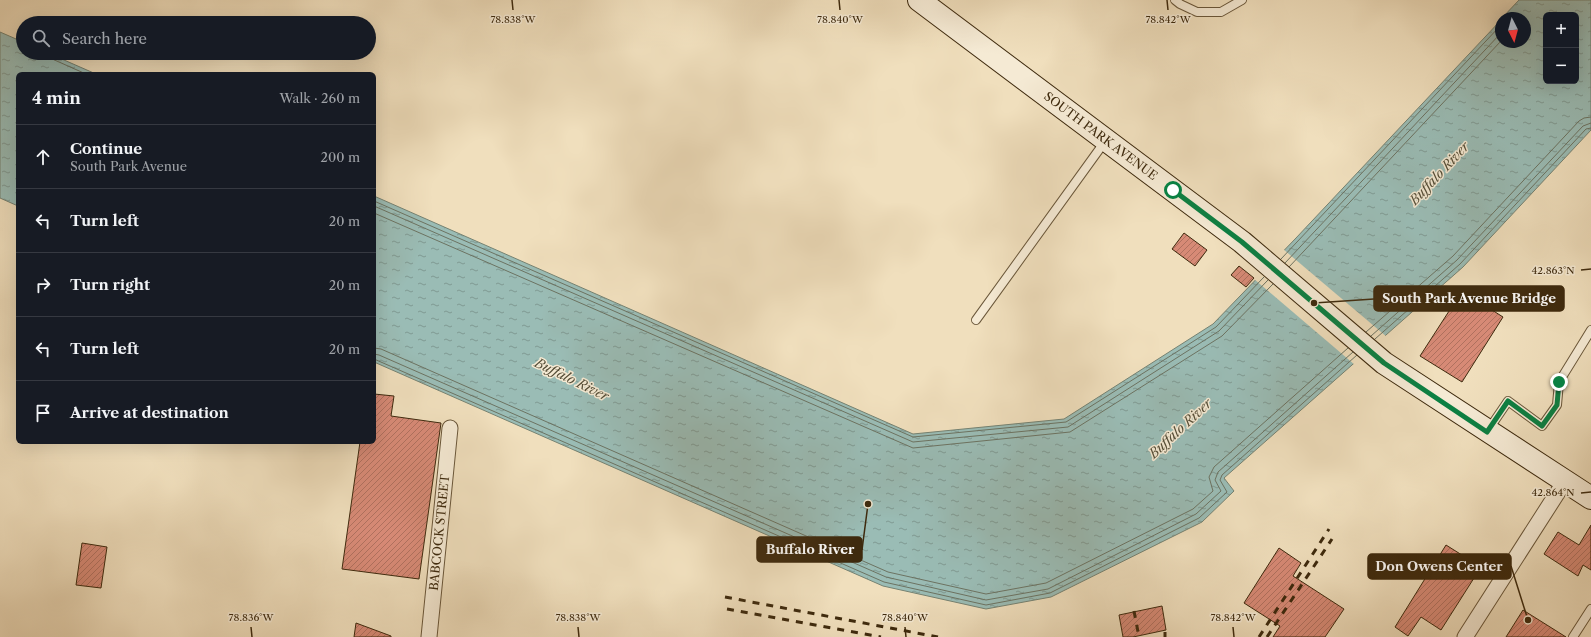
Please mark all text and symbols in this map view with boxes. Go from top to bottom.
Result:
north arrow [1495,12,1531,48]
map controls [1543,12,1579,84]
button: + [1543,12,1579,48]
text: 78.838°W [490,13,537,26]
text: 78.840°W [817,13,864,26]
text: 78.842°W [1145,13,1192,26]
search box [16,16,376,60]
icon: search [30,27,52,49]
text: Search here [62,29,147,48]
button: − [1543,48,1579,84]
text: 4 min [32,88,81,108]
street label: SOUTH PARK AVENUE [1041,88,1161,183]
text: Walk · 260 m [279,90,360,106]
water label: Buffalo River [1405,137,1473,209]
text: Continue [70,139,142,158]
icon: ahead [32,146,54,168]
text: 200 m [320,149,360,165]
text: South Park Avenue [70,158,187,174]
route start [1164,181,1182,199]
icon: left [32,210,54,232]
text: Turn left [70,211,139,230]
text: 20 m [329,213,360,229]
text: 42.863°N [1531,264,1575,277]
icon: right [32,274,54,296]
text: Turn right [70,275,150,294]
text: 20 m [329,277,360,293]
callout: South Park Avenue Bridge [1374,286,1564,311]
text: South Park Avenue Bridge [1382,290,1556,306]
icon: left [32,338,54,360]
text: Turn left [70,339,139,358]
text: 20 m [329,341,360,357]
water label: Buffalo River [531,354,612,404]
route end [1550,373,1568,391]
water label: Buffalo River [1144,394,1216,462]
icon: arrive [32,402,54,424]
text: Arrive at destination [70,403,229,422]
street label: BABCOCK STREET [426,474,452,591]
text: 42.864°N [1531,486,1575,499]
callout: Buffalo River [757,537,862,562]
text: Buffalo River [766,541,855,557]
callout: Don Owens Center [1368,554,1511,579]
text: Don Owens Center [1375,558,1503,574]
text: 78.836°W [229,611,274,624]
text: 78.838°W [555,611,602,624]
text: 78.840°W [882,611,929,624]
text: 78.842°W [1210,611,1257,624]

